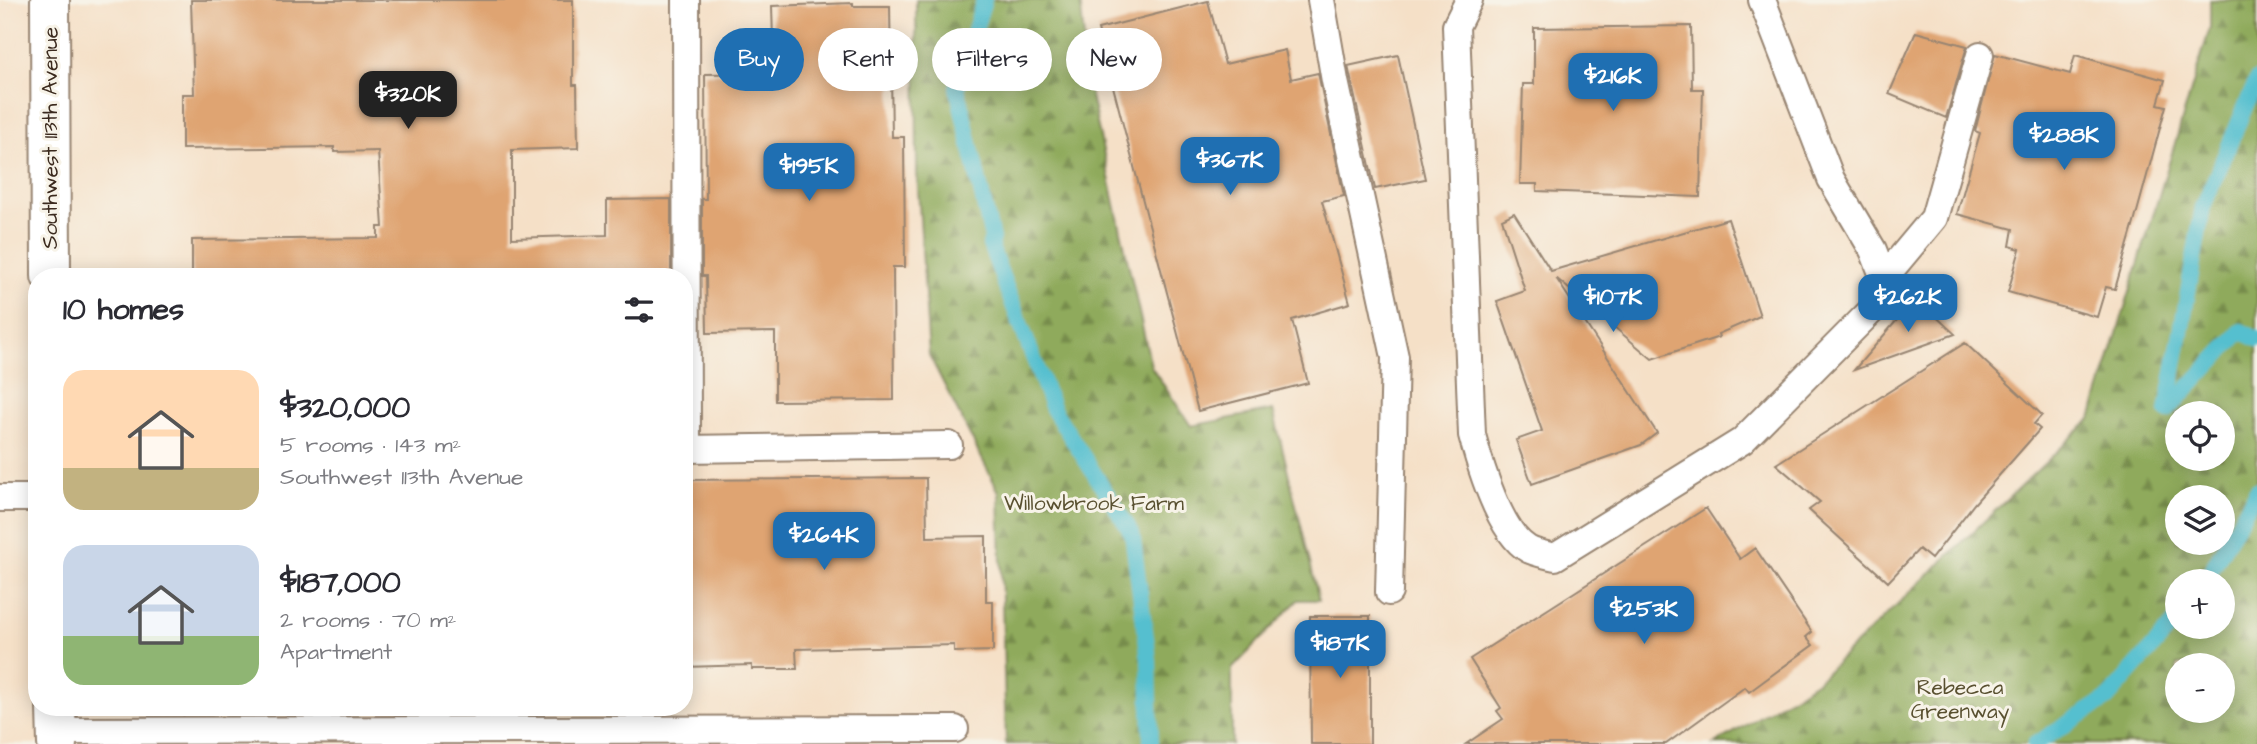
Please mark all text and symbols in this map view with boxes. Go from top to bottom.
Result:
street label: Southwest 113th Avenue [36,27,65,249]
chip: Buy [714,28,804,91]
chip: Rent [818,28,918,91]
chip: Filters [932,28,1052,91]
chip: New [1066,28,1162,91]
pin: $216K [1564,54,1662,113]
text: $216K [1584,60,1642,92]
pin: $320K [359,72,457,131]
text: $320K [375,78,441,110]
pin: $288K [2015,113,2113,172]
text: $288K [2029,119,2099,151]
pin: $367K [1181,138,1279,197]
pin: $195K [760,144,858,203]
text: $367K [1196,144,1264,176]
text: $195K [779,150,839,182]
pin: $107K [1564,274,1662,334]
pin: $262K [1859,274,1957,334]
text: $107K [1584,281,1642,313]
text: $262K [1874,281,1942,313]
text: 10 homes [63,289,184,331]
icon: filters [620,291,658,329]
text: $320,000 [280,387,410,429]
icon: home [119,398,203,482]
map controls [2165,401,2235,723]
button: locate [2165,401,2235,471]
text: 5 rooms · 143 m² [280,429,461,461]
text: Southwest 113th Avenue [280,461,523,493]
button: layers [2165,485,2235,555]
park label: Willowbrook Farm [1004,489,1185,518]
pin: $264K [775,512,873,572]
text: $264K [789,519,859,551]
text: $187,000 [280,562,401,604]
button: + [2165,569,2235,639]
icon: home [119,573,203,657]
pin: $253K [1595,586,1693,646]
text: $253K [1610,593,1678,625]
text: 2 rooms · 70 m² [280,604,456,636]
pin: $187K [1291,620,1389,680]
text: $187K [1311,627,1369,659]
text: Apartment [280,636,392,668]
button: − [2165,653,2235,723]
park label: Rebecca Greenway [1911,673,2010,728]

